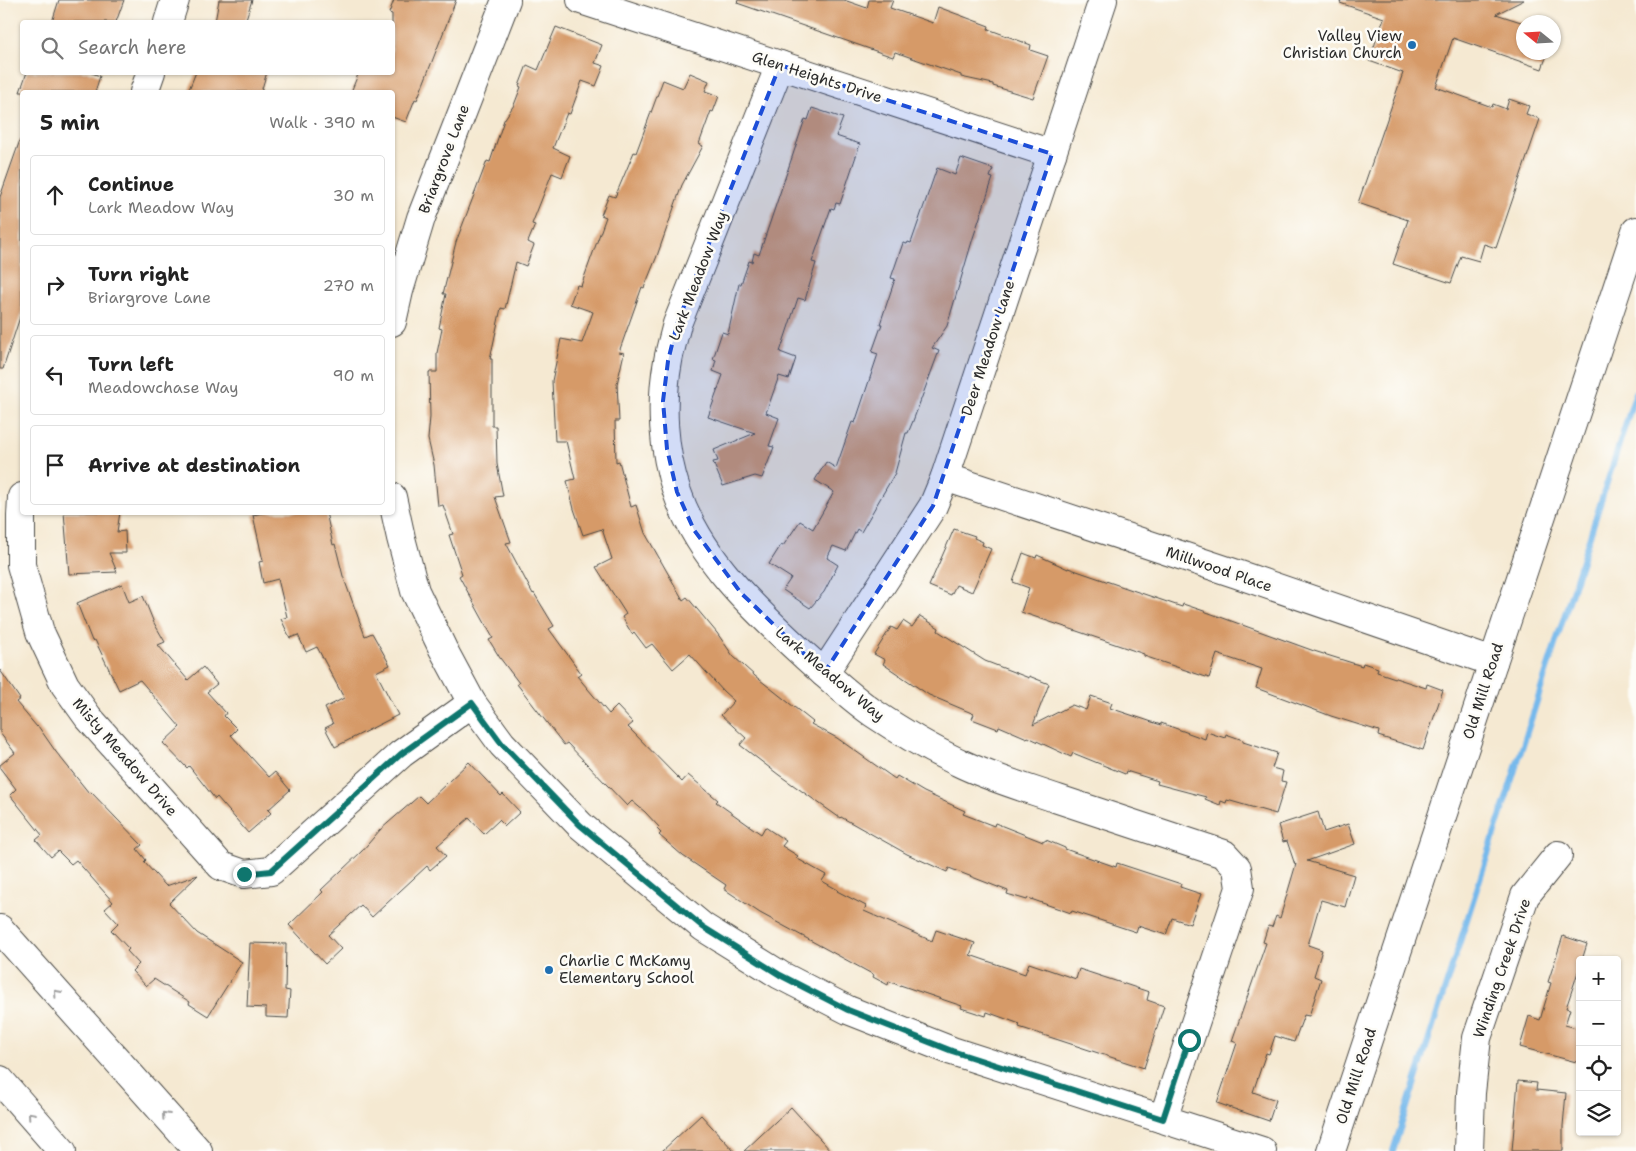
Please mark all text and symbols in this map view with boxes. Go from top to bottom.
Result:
north arrow [1516,15,1561,60]
search box [20,20,395,75]
place label: Valley View Christian Church [1283,26,1402,63]
icon: search [38,34,66,62]
text: Search here [78,35,187,60]
marker: Valley View Christian Church [1406,39,1418,51]
street label: Glen Heights Drive [749,47,885,107]
street label: Briargrove Lane [414,102,474,216]
text: 5 min [40,109,100,137]
text: Walk · 390 m [269,112,375,133]
text: Continue [88,172,174,197]
icon: ahead [41,181,69,209]
text: 30 m [333,185,374,206]
text: Lark Meadow Way [88,197,234,218]
street label: Lark Meadow Way [664,208,732,344]
text: Turn right [88,262,189,287]
icon: right [41,271,69,299]
text: 270 m [323,275,374,296]
street label: Deer Meadow Lane [957,278,1019,418]
text: Briargrove Lane [88,287,211,308]
text: Turn left [88,352,174,377]
icon: left [41,361,69,389]
text: 90 m [333,365,374,386]
text: Meadowchase Way [88,377,239,398]
icon: arrive [41,451,69,479]
text: Arrive at destination [88,453,300,478]
street label: Millwood Place [1163,541,1275,597]
street label: Lark Meadow Way [771,622,889,726]
street label: Old Mill Road [1458,640,1508,742]
street label: Misty Meadow Drive [68,694,182,820]
route end [233,863,256,886]
street label: Winding Creek Drive [1469,895,1535,1041]
place label: Charlie C McKamy Elementary School [559,951,695,988]
map controls [1576,956,1621,1136]
button: + [1576,956,1621,1001]
marker: Charlie C McKamy Elementary School [543,964,555,976]
one-way arrow [54,990,63,999]
button: − [1576,1001,1621,1046]
street label: Old Mill Road [1331,1025,1381,1127]
route start [1178,1029,1201,1052]
button: locate [1576,1046,1621,1091]
button: layers [1576,1091,1621,1136]
one-way arrow [162,1111,171,1120]
one-way arrow [28,1112,37,1121]

